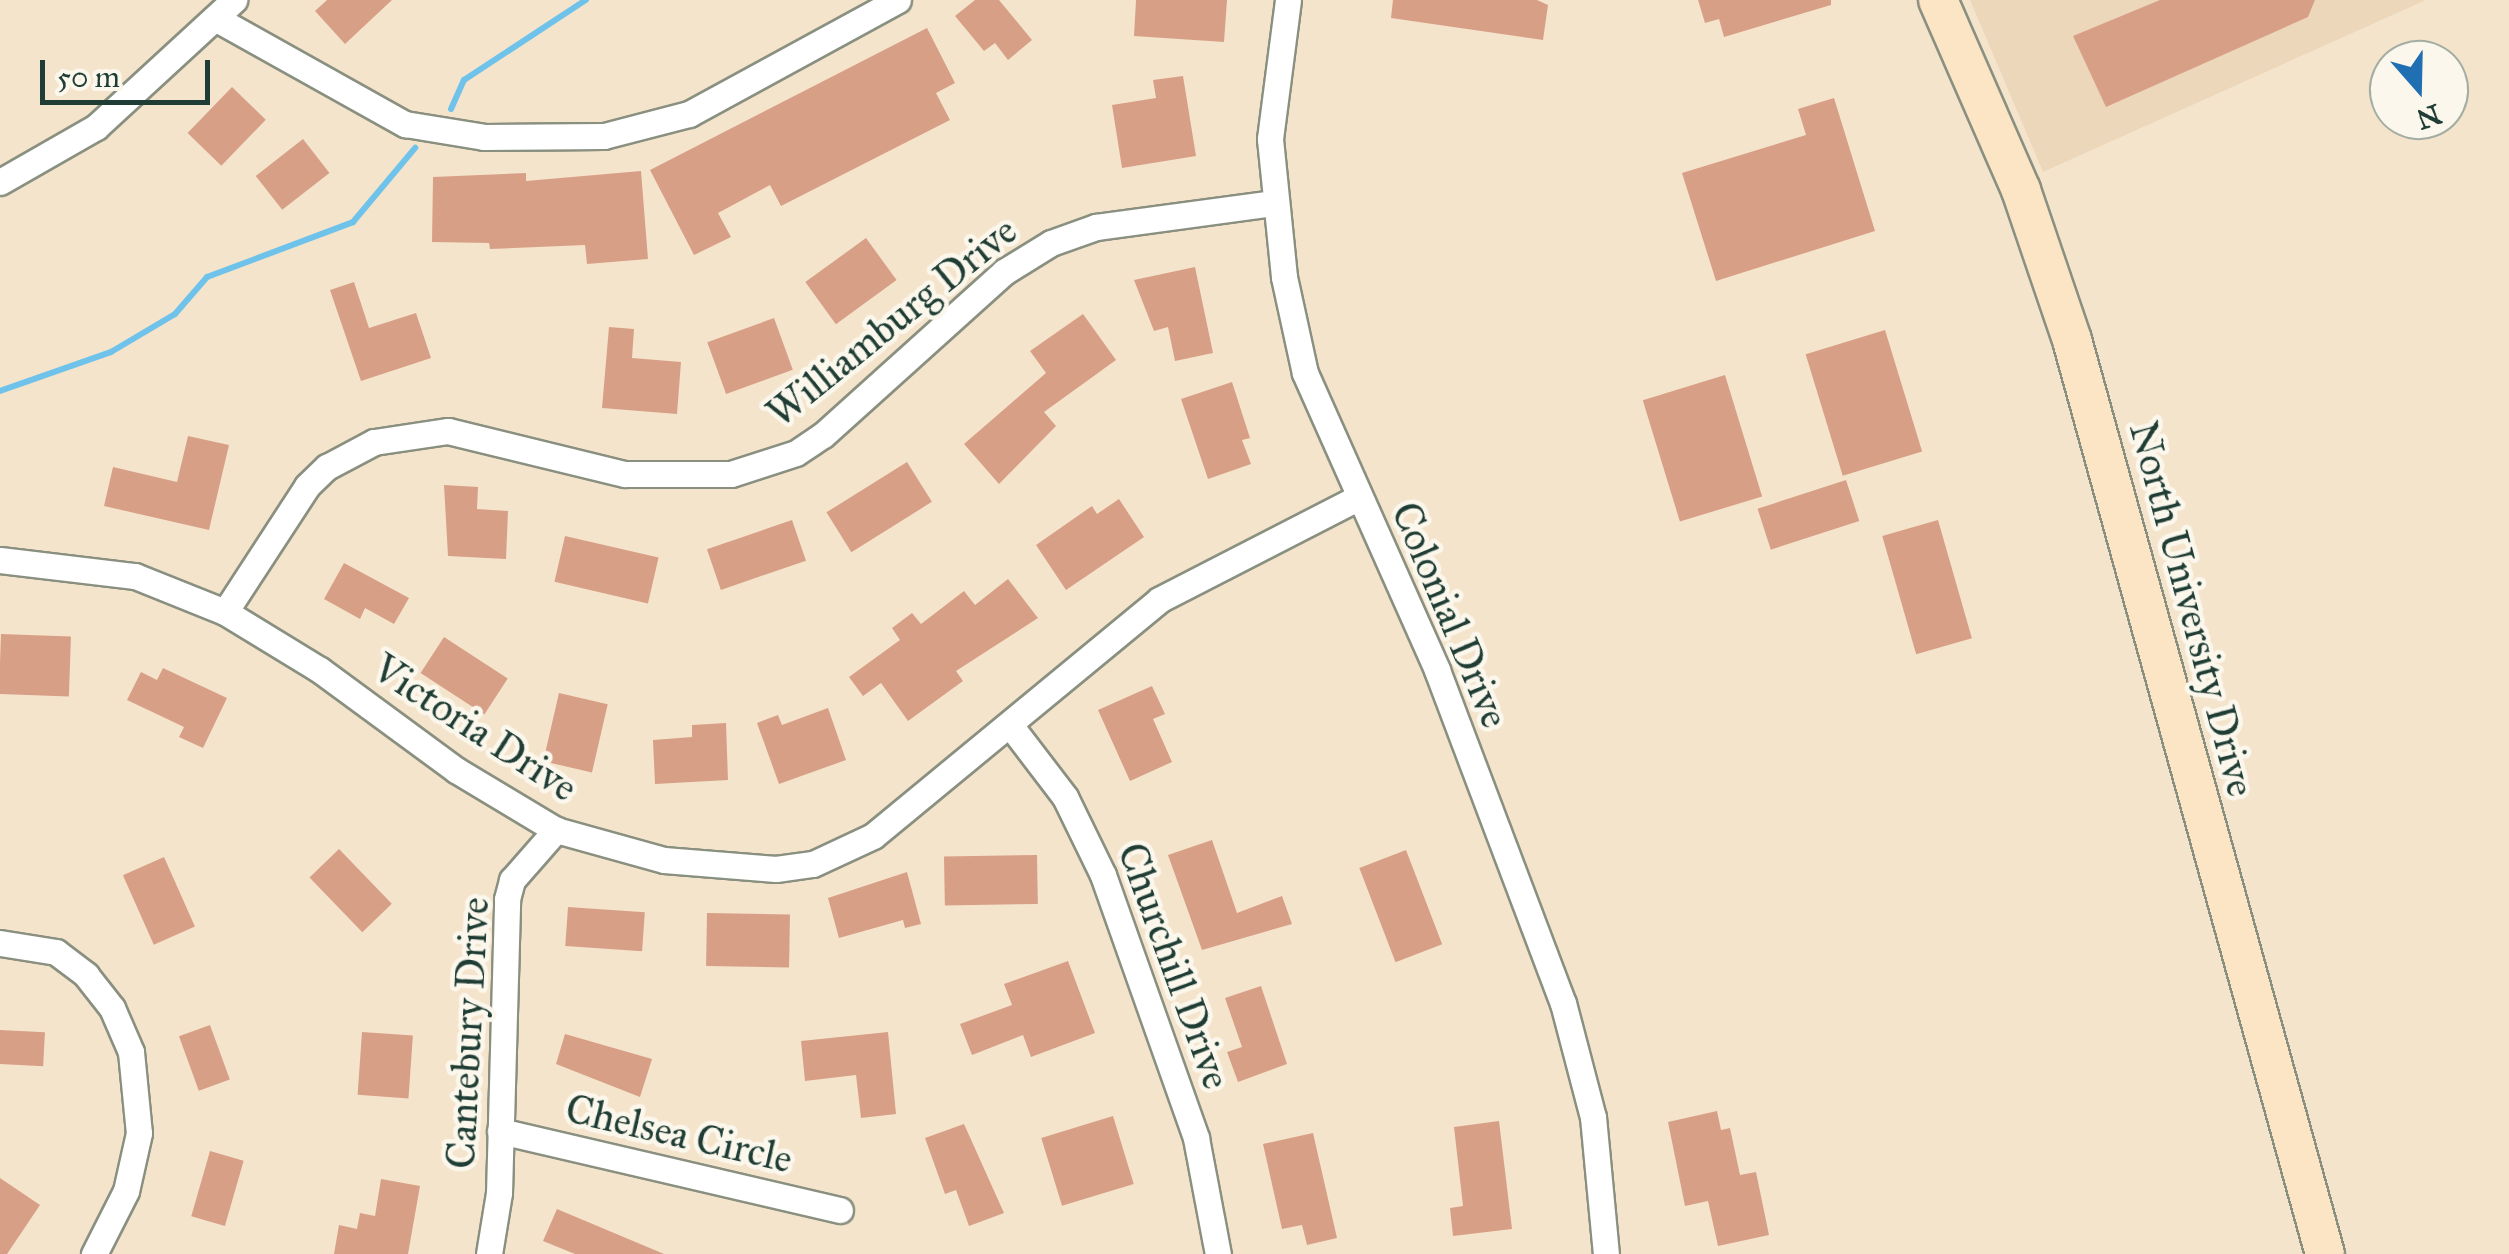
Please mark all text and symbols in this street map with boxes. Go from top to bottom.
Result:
scale bar [45,40,215,102]
north arrow [2369,40,2469,140]
text: 50 m [57,59,120,95]
text: N [2412,96,2446,137]
street label: Williamburg Drive [758,207,1026,437]
street label: North University Drive [2119,416,2265,802]
street label: Colonial Drive [1381,495,1519,735]
street label: Victoria Drive [364,644,586,812]
street label: Churchill Drive [1107,836,1241,1096]
street label: Cantebury Drive [437,896,499,1170]
street label: Chelsea Circle [561,1085,797,1183]

